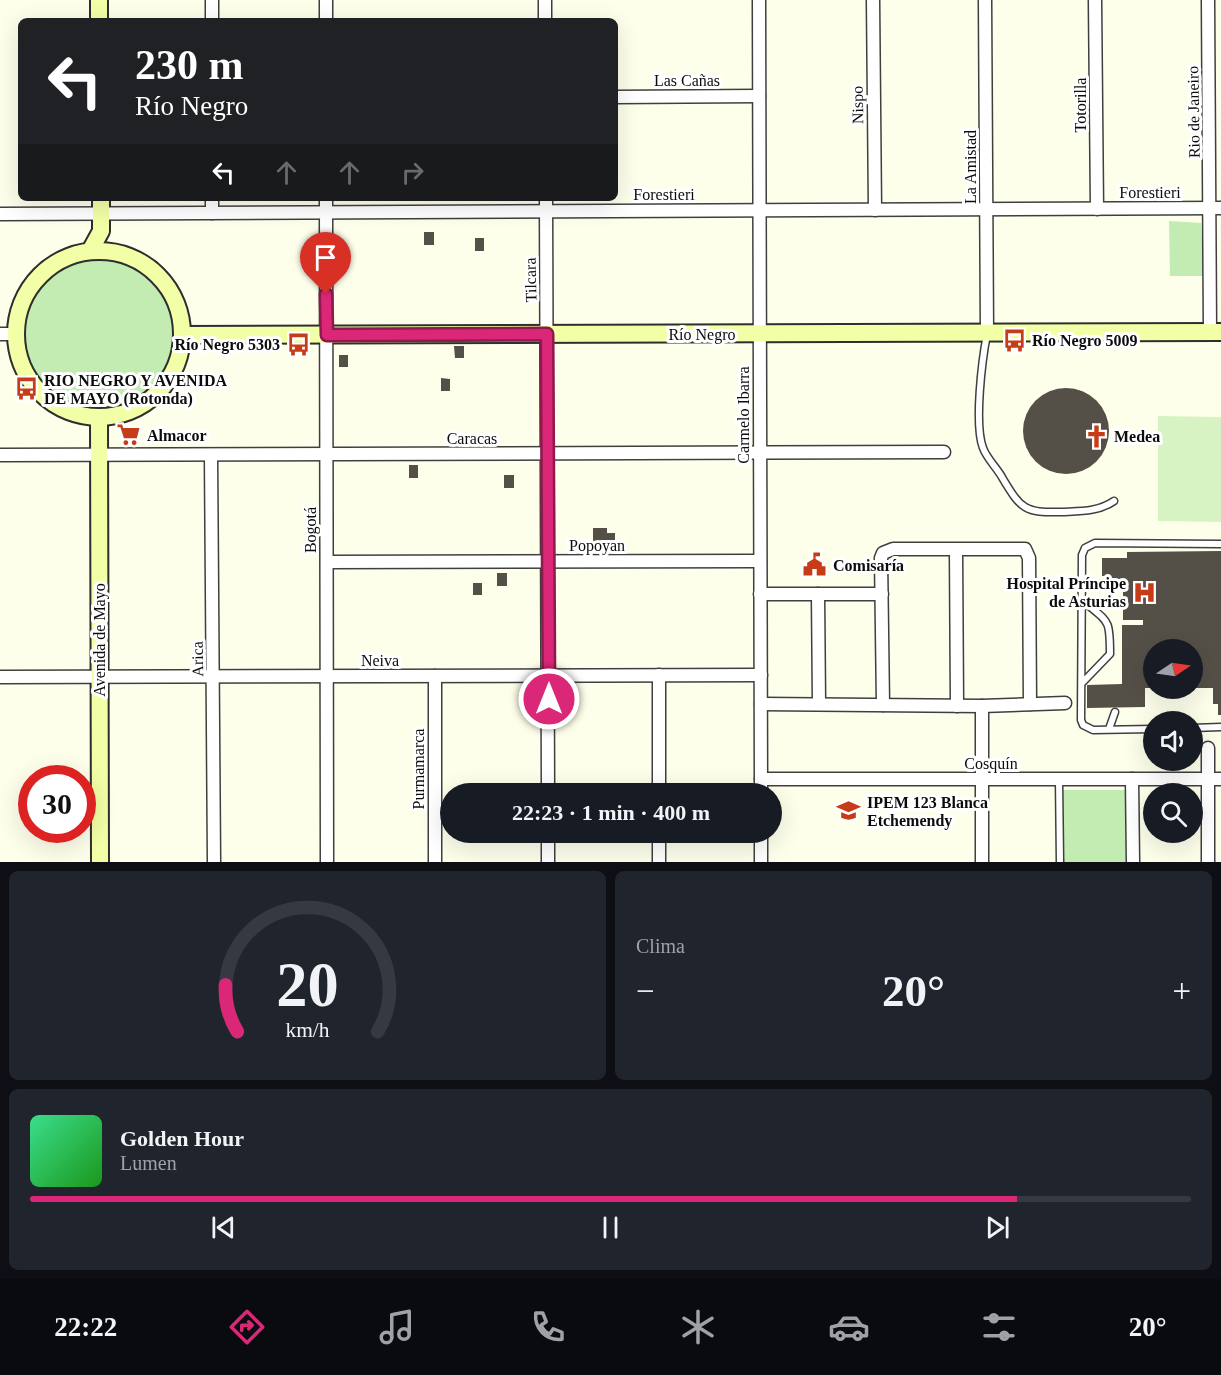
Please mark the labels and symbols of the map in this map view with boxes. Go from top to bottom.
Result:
street label: Rio de Janeiro [1184,66,1203,158]
street label: Las Cañas [654,72,720,89]
street label: Totorilla [1072,78,1089,132]
street label: Nispo [849,86,867,124]
street label: La Amistad [962,130,979,204]
street label: Forestieri [1119,184,1181,201]
street label: Forestieri [633,186,695,203]
pin [300,232,351,294]
street label: Tilcara [522,257,539,303]
street label: Río Negro [668,326,736,344]
bus stop icon: Río Negro 5009 [1001,327,1027,353]
bus stop icon: Río Negro 5303 [285,331,311,357]
place label: Río Negro 5009 [1032,332,1137,350]
place label: Río Negro 5303 [175,336,280,354]
street label: Carmelo Ibarra [735,366,752,464]
place label: RIO NEGRO Y AVENIDA DE MAYO (Rotonda) [44,372,227,408]
bus stop icon: RIO NEGRO Y AVENIDA DE MAYO (Rotonda) [13,376,39,402]
supermarket icon: Almacor [116,422,142,448]
church icon: Medea [1083,423,1109,449]
place label: Almacor [147,427,207,444]
place label: Medea [1114,428,1160,445]
street label: Caracas [447,430,497,447]
street label: Bogotá [302,507,320,553]
street label: Popoyan [569,537,625,555]
public building icon: Comisaría [802,552,828,578]
place label: Comisaría [833,557,904,574]
place label: Hospital Príncipe de Asturias [1006,575,1126,610]
hospital icon: Hospital Príncipe de Asturias [1131,579,1157,605]
street label: Avenida de Mayo [91,583,109,697]
north arrow [1143,639,1203,699]
street label: Arica [189,641,206,677]
street label: Neiva [361,652,399,669]
position arrow [517,667,581,731]
street label: Purmamarca [410,729,427,809]
street label: Cosquín [964,755,1018,773]
speed limit sign: 30 [18,765,96,843]
place label: IPEM 123 Blanca Etchemendy [867,794,988,830]
school or university icon: IPEM 123 Blanca Etchemendy [836,798,862,824]

